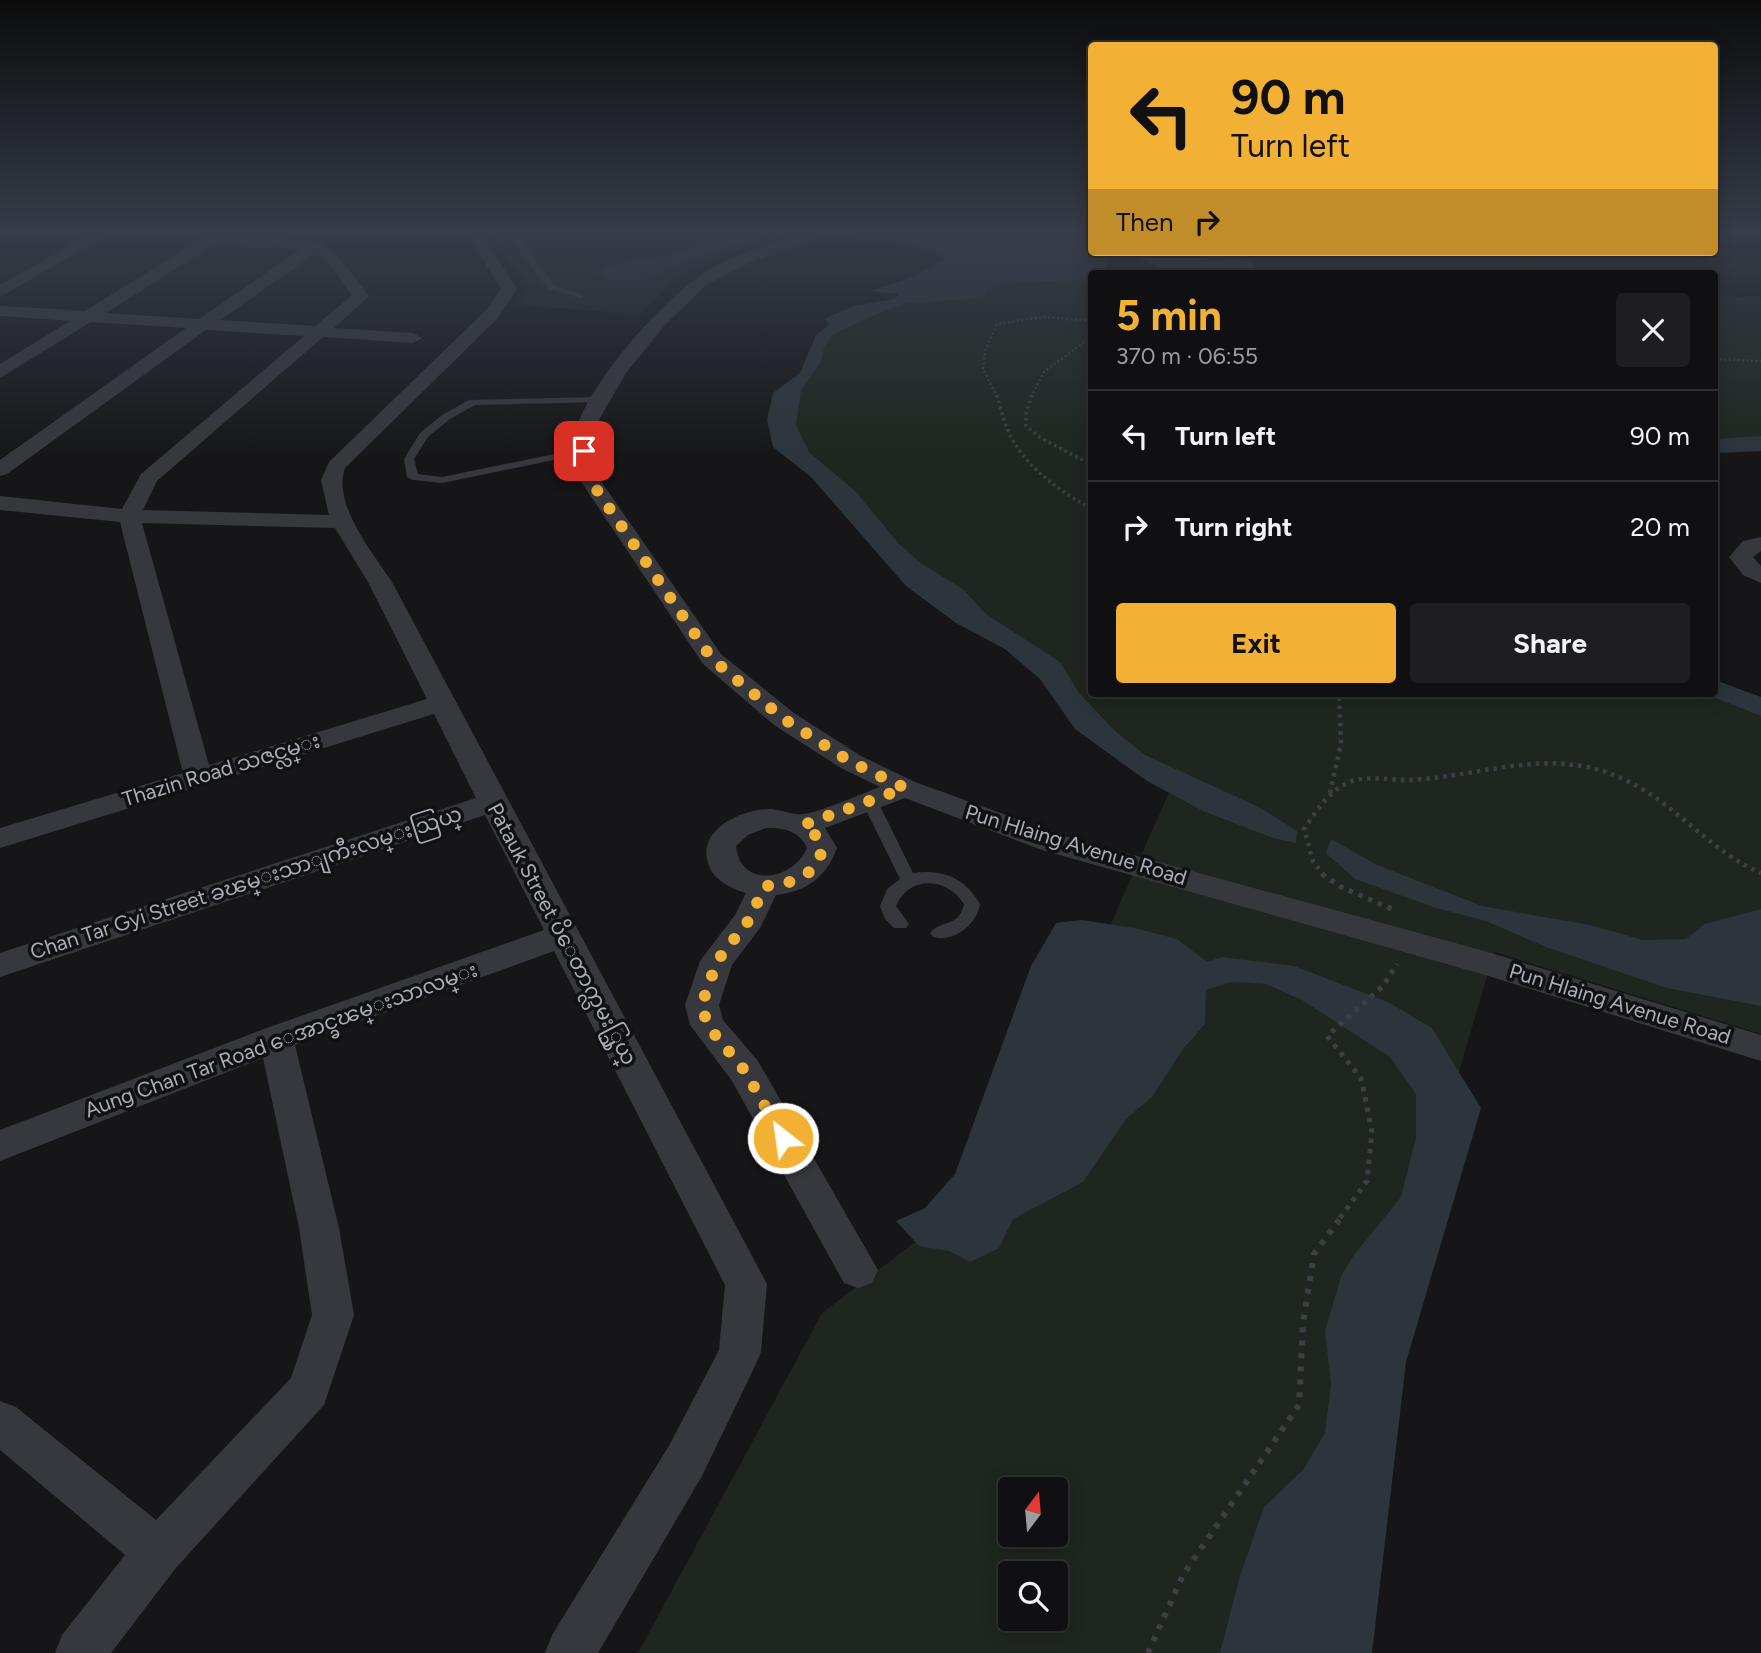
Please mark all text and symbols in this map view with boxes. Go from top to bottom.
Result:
text: 90 m [1231,67,1346,126]
icon: left [1116,70,1207,161]
text: Turn left [1231,127,1350,165]
icon: right [1188,203,1226,241]
text: Then [1116,206,1174,238]
text: 5 min [1116,290,1222,341]
button: close [1616,293,1690,367]
text: 370 m · 06:55 [1116,342,1258,370]
icon: left [1116,417,1154,455]
text: Turn left [1175,420,1276,452]
text: 90 m [1630,420,1690,452]
pin [554,421,614,481]
icon: arrive [565,432,603,470]
icon: right [1116,508,1154,546]
text: Turn right [1175,511,1292,543]
text: 20 m [1630,511,1690,543]
button: Exit [1116,603,1396,683]
button: Share [1410,603,1690,683]
street label: Thazin Road သဇင္လမ္း [119,728,324,816]
street label: Patauk Street ပိေတာက္လမး္သြယ္ [478,797,645,1071]
street label: Chan Tar Gyi Street ခၽမ္းသာျကီးလမ္းသြယ္ [26,798,467,970]
street label: Pun Hlaing Avenue Road [962,799,1190,890]
street label: Aung Chan Tar Road ေအာင္ခၽမ္းသာလမ္း [81,957,482,1128]
street label: Pun Hlaing Avenue Road [1506,958,1734,1049]
position arrow [746,1101,820,1175]
north arrow [998,1477,1068,1547]
map controls [998,1477,1068,1631]
button: search [998,1561,1068,1631]

